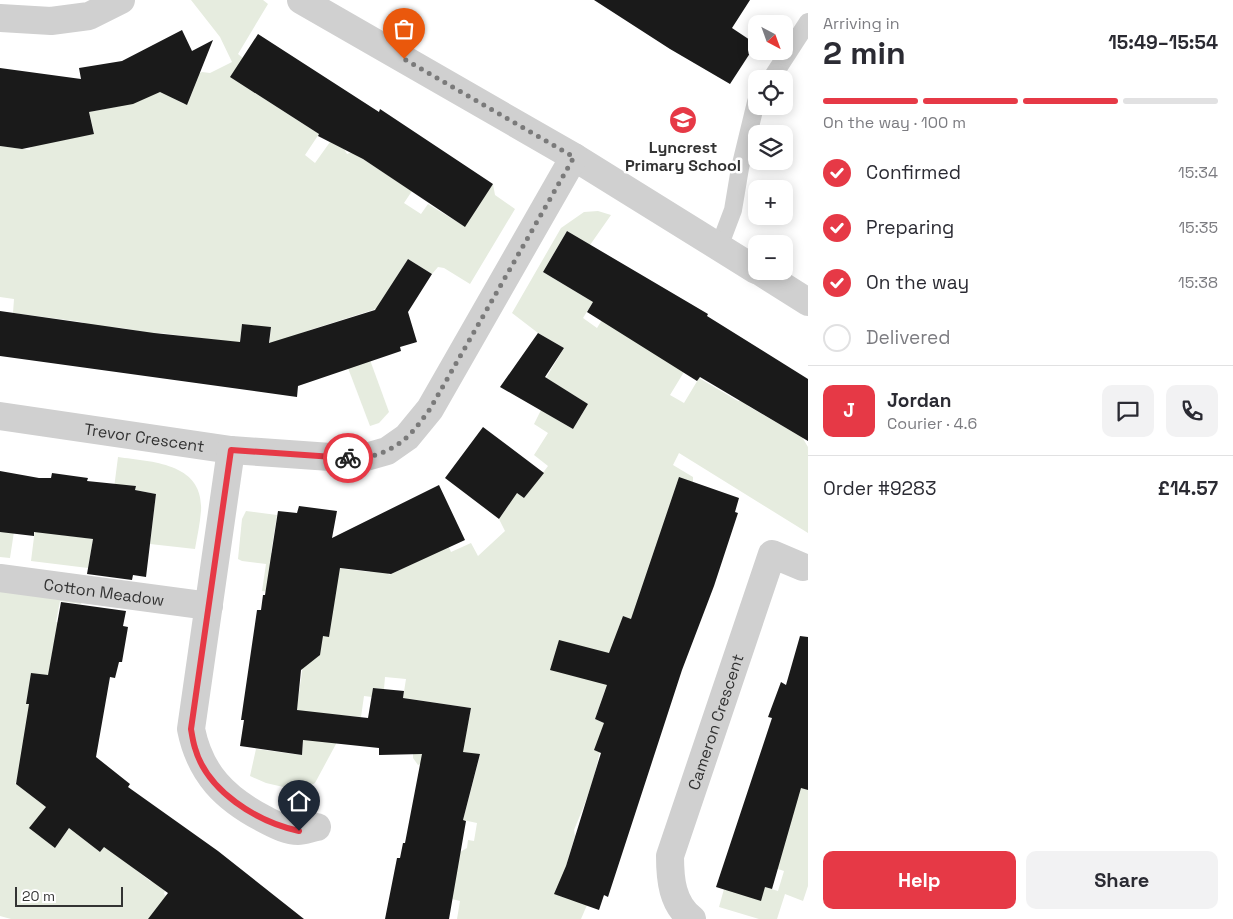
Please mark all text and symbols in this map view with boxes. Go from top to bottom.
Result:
pin [383,8,425,59]
text: Arriving in [823,13,900,34]
icon: bag [390,15,418,43]
north arrow [748,15,792,60]
map controls [748,15,793,280]
text: 15:49–15:54 [1108,30,1218,55]
text: 2 min [823,33,906,73]
button: locate [748,70,793,115]
school or university icon: Lyncrest Primary School [668,105,698,135]
text: On the way · 100 m [823,112,966,133]
button: layers [748,125,793,170]
place label: Lyncrest Primary School [625,137,741,176]
icon: check [823,159,851,187]
text: Confirmed [866,160,961,185]
text: 15:34 [1178,162,1218,183]
button: + [748,180,793,225]
icon: check [823,214,851,242]
text: Preparing [866,215,954,240]
text: 15:35 [1178,217,1218,238]
button: − [748,235,793,280]
icon: check [823,269,851,297]
text: On the way [866,270,969,295]
text: 15:38 [1178,272,1218,293]
text: Delivered [866,325,951,350]
button: chat [1102,385,1154,437]
button: phone [1166,385,1218,437]
text: Jordan [887,388,952,413]
text: J [843,398,855,423]
text: Courier · 4.6 [887,413,977,434]
street label: Trevor Crescent [83,419,206,457]
courier [323,433,373,483]
icon: bike [334,444,362,472]
text: Order #9283 [823,476,936,501]
text: £14.57 [1158,476,1218,501]
street label: Cotton Meadow [42,574,166,611]
street label: Cameron Crescent [683,651,749,793]
pin [278,780,320,831]
icon: home [285,787,313,815]
button: Help [823,851,1016,909]
button: Share [1026,851,1218,909]
scale bar [15,884,122,907]
text: 20 m [22,887,55,905]

